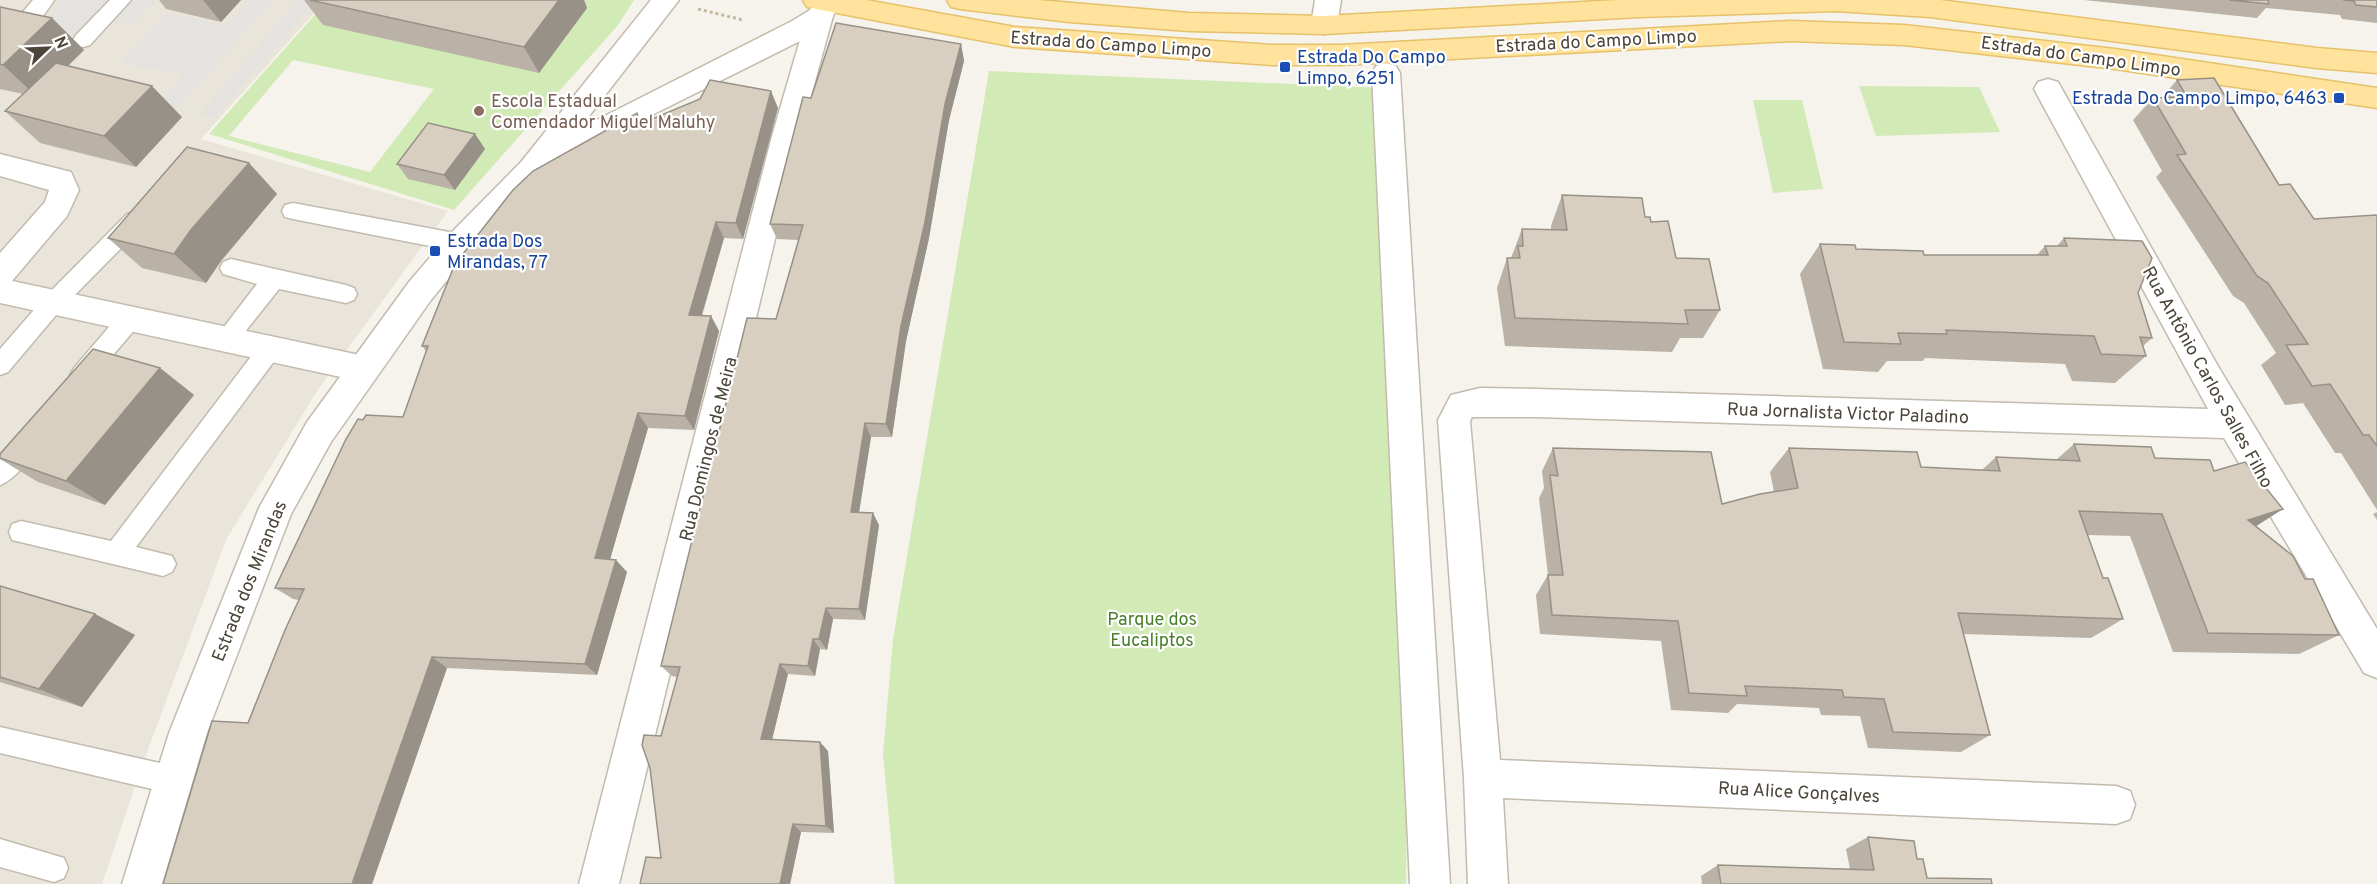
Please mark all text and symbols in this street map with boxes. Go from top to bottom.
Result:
north arrow [18,18,78,78]
street label: Estrada do Campo Limpo [1495,26,1697,59]
street label: Estrada do Campo Limpo [1010,27,1212,64]
street label: Estrada do Campo Limpo [1979,32,2182,83]
text: N [49,34,71,52]
place label: Estrada Do Campo Limpo, 6251 [1297,47,1446,91]
marker: Estrada Do Campo Limpo, 6251 [1278,60,1292,74]
place label: Estrada Do Campo Limpo, 6463 [2072,88,2327,111]
place label: Escola Estadual Comendador Miguel Maluhy [491,91,715,135]
marker: Estrada Do Campo Limpo, 6463 [2332,91,2346,105]
marker: Escola Estadual Comendador Miguel Maluhy [472,104,486,118]
place label: Estrada Dos Mirandas, 77 [447,231,548,275]
marker: Estrada Dos Mirandas, 77 [428,244,442,258]
street label: Rua Antônio Carlos Salles Filho [2136,263,2277,493]
street label: Rua Domingos de Meira [675,355,744,544]
street label: Rua Jornalista Victor Paladino [1727,399,1969,430]
street label: Estrada dos Mirandas [208,498,293,665]
park label: Parque dos Eucaliptos [1107,609,1197,653]
street label: Rua Alice Gonçalves [1717,778,1881,809]

